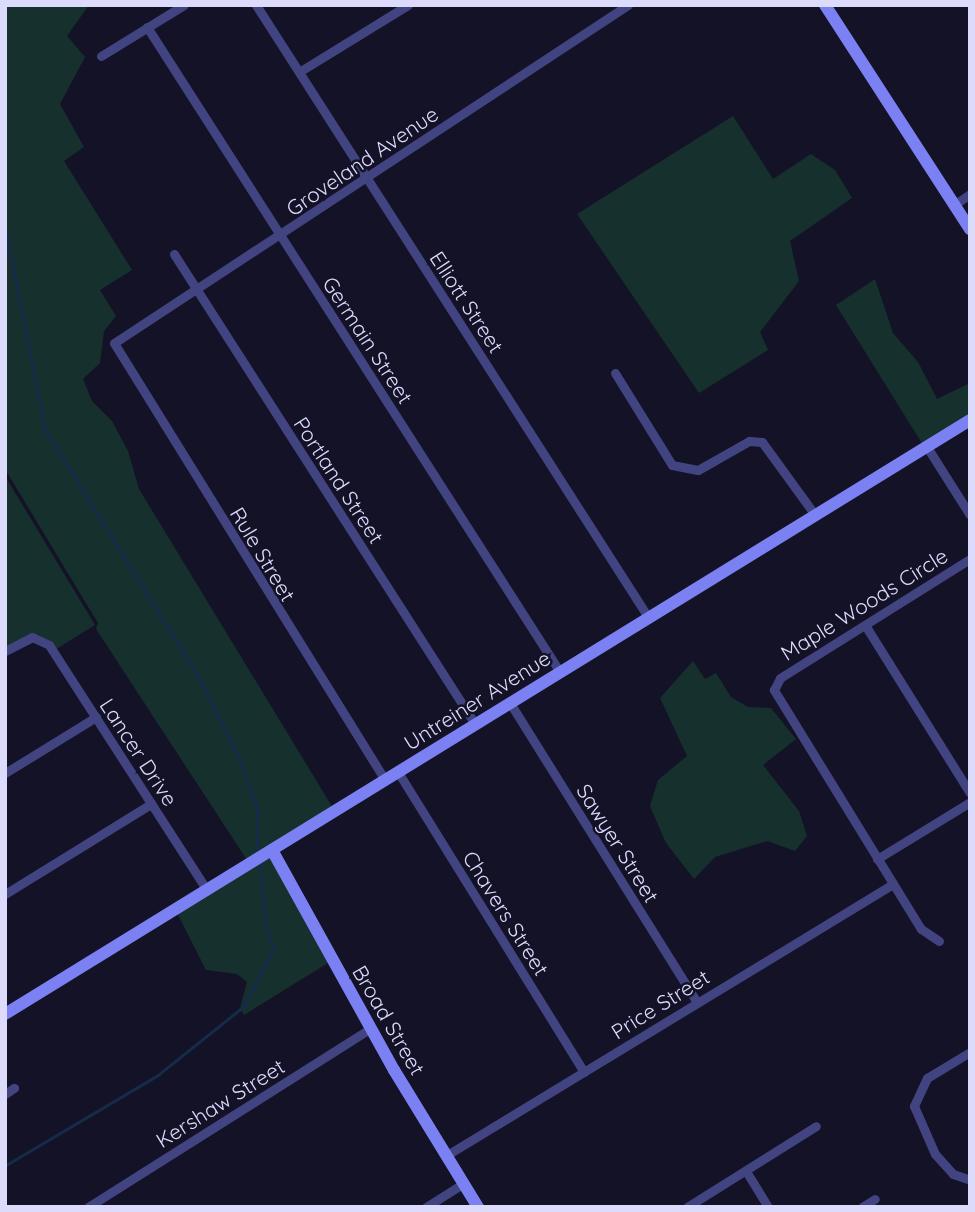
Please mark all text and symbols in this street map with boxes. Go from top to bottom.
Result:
street label: Groveland Avenue [281,101,443,221]
street label: Elliott Street [425,246,509,358]
street label: Germain Street [318,272,418,408]
street label: Portland Street [289,412,389,548]
street label: Rule Street [225,502,301,606]
street label: Maple Woods Circle [776,542,952,666]
street label: Untreiner Avenue [399,645,555,755]
street label: Lancer Drive [95,693,183,811]
street label: Sawyer Street [572,779,664,907]
street label: Chavers Street [458,846,554,980]
street label: Broad Street [347,961,431,1079]
street label: Price Street [606,964,714,1044]
street label: Kershaw Street [151,1053,289,1153]

